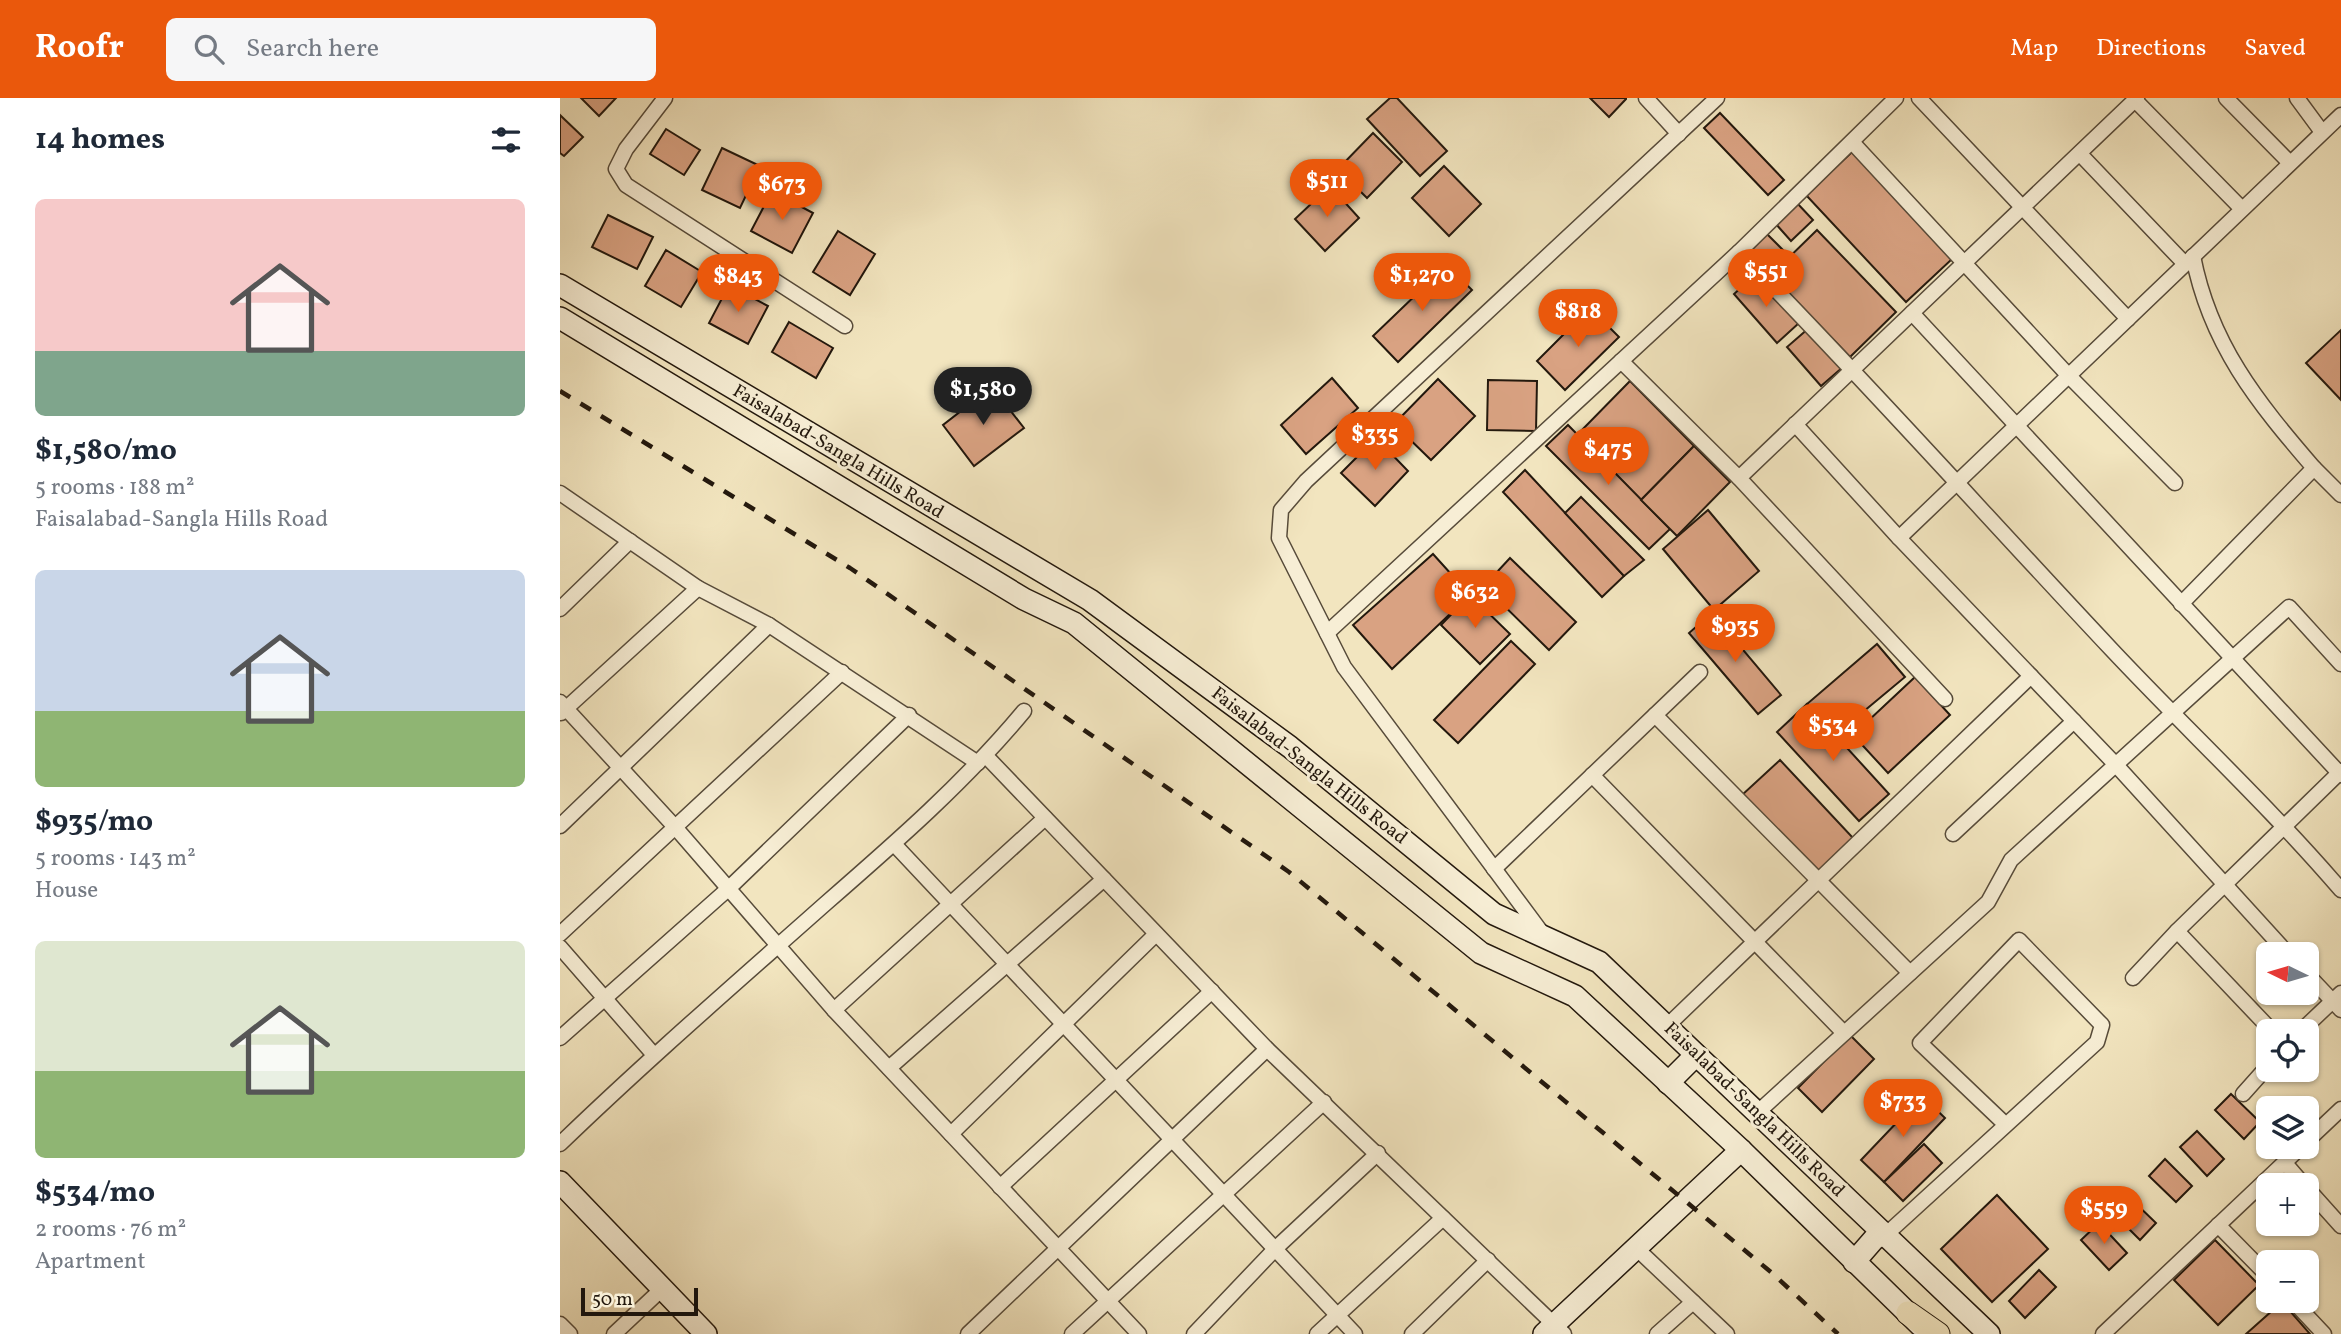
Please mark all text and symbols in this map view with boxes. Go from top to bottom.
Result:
search box [166,18,656,81]
text: Roofr [35,26,124,72]
icon: search [190,30,228,68]
text: Search here [246,31,379,67]
text: Map [2010,32,2058,66]
text: Directions [2096,32,2206,66]
text: Saved [2244,32,2306,66]
text: 14 homes [35,119,165,161]
icon: filters [487,121,525,159]
pin: $511 [1286,159,1368,219]
pin: $673 [741,162,823,222]
text: $511 [1306,166,1348,198]
text: $673 [758,169,806,201]
icon: home [217,245,343,371]
pin: $551 [1725,250,1807,309]
pin: $843 [697,254,779,314]
pin: $1,270 [1365,254,1479,313]
text: $551 [1744,256,1788,288]
text: $1,270 [1390,260,1454,292]
text: $843 [713,261,763,293]
pin: $818 [1537,289,1619,349]
text: $818 [1554,296,1602,328]
pin: $1,580 [926,368,1040,427]
text: $1,580 [950,374,1016,406]
street label: Faisalabad-Sangla Hills Road [727,378,949,526]
pin: $335 [1334,412,1416,472]
text: $335 [1351,419,1399,451]
pin: $475 [1567,428,1649,487]
text: $1,580/mo [35,430,177,472]
text: $475 [1584,434,1632,466]
text: 5 rooms · 188 m² [35,472,194,504]
text: Faisalabad-Sangla Hills Road [35,504,328,536]
pin: $632 [1434,570,1516,630]
text: $632 [1450,577,1500,609]
pin: $935 [1694,604,1776,664]
text: $935 [1711,611,1759,643]
icon: home [217,616,343,742]
street label: Faisalabad-Sangla Hills Road [1206,681,1412,851]
pin: $534 [1792,704,1874,763]
text: $534 [1808,710,1858,742]
text: $935/mo [35,801,153,843]
text: 5 rooms · 143 m² [35,843,196,875]
text: House [35,875,98,907]
north arrow [2256,942,2319,1004]
map controls [2256,942,2319,1313]
icon: home [217,987,343,1113]
street label: Faisalabad-Sangla Hills Road [1658,1016,1850,1204]
button: locate [2256,1019,2319,1082]
pin: $733 [1862,1080,1944,1139]
text: $733 [1880,1086,1926,1118]
button: layers [2256,1096,2319,1159]
text: $534/mo [35,1172,155,1214]
button: + [2256,1173,2319,1236]
pin: $559 [2063,1186,2145,1246]
text: $559 [2080,1193,2128,1225]
text: 2 rooms · 76 m² [35,1214,186,1246]
text: Apartment [35,1246,146,1278]
button: − [2256,1250,2319,1313]
scale bar [581,1285,698,1317]
text: 50 m [592,1287,633,1313]

